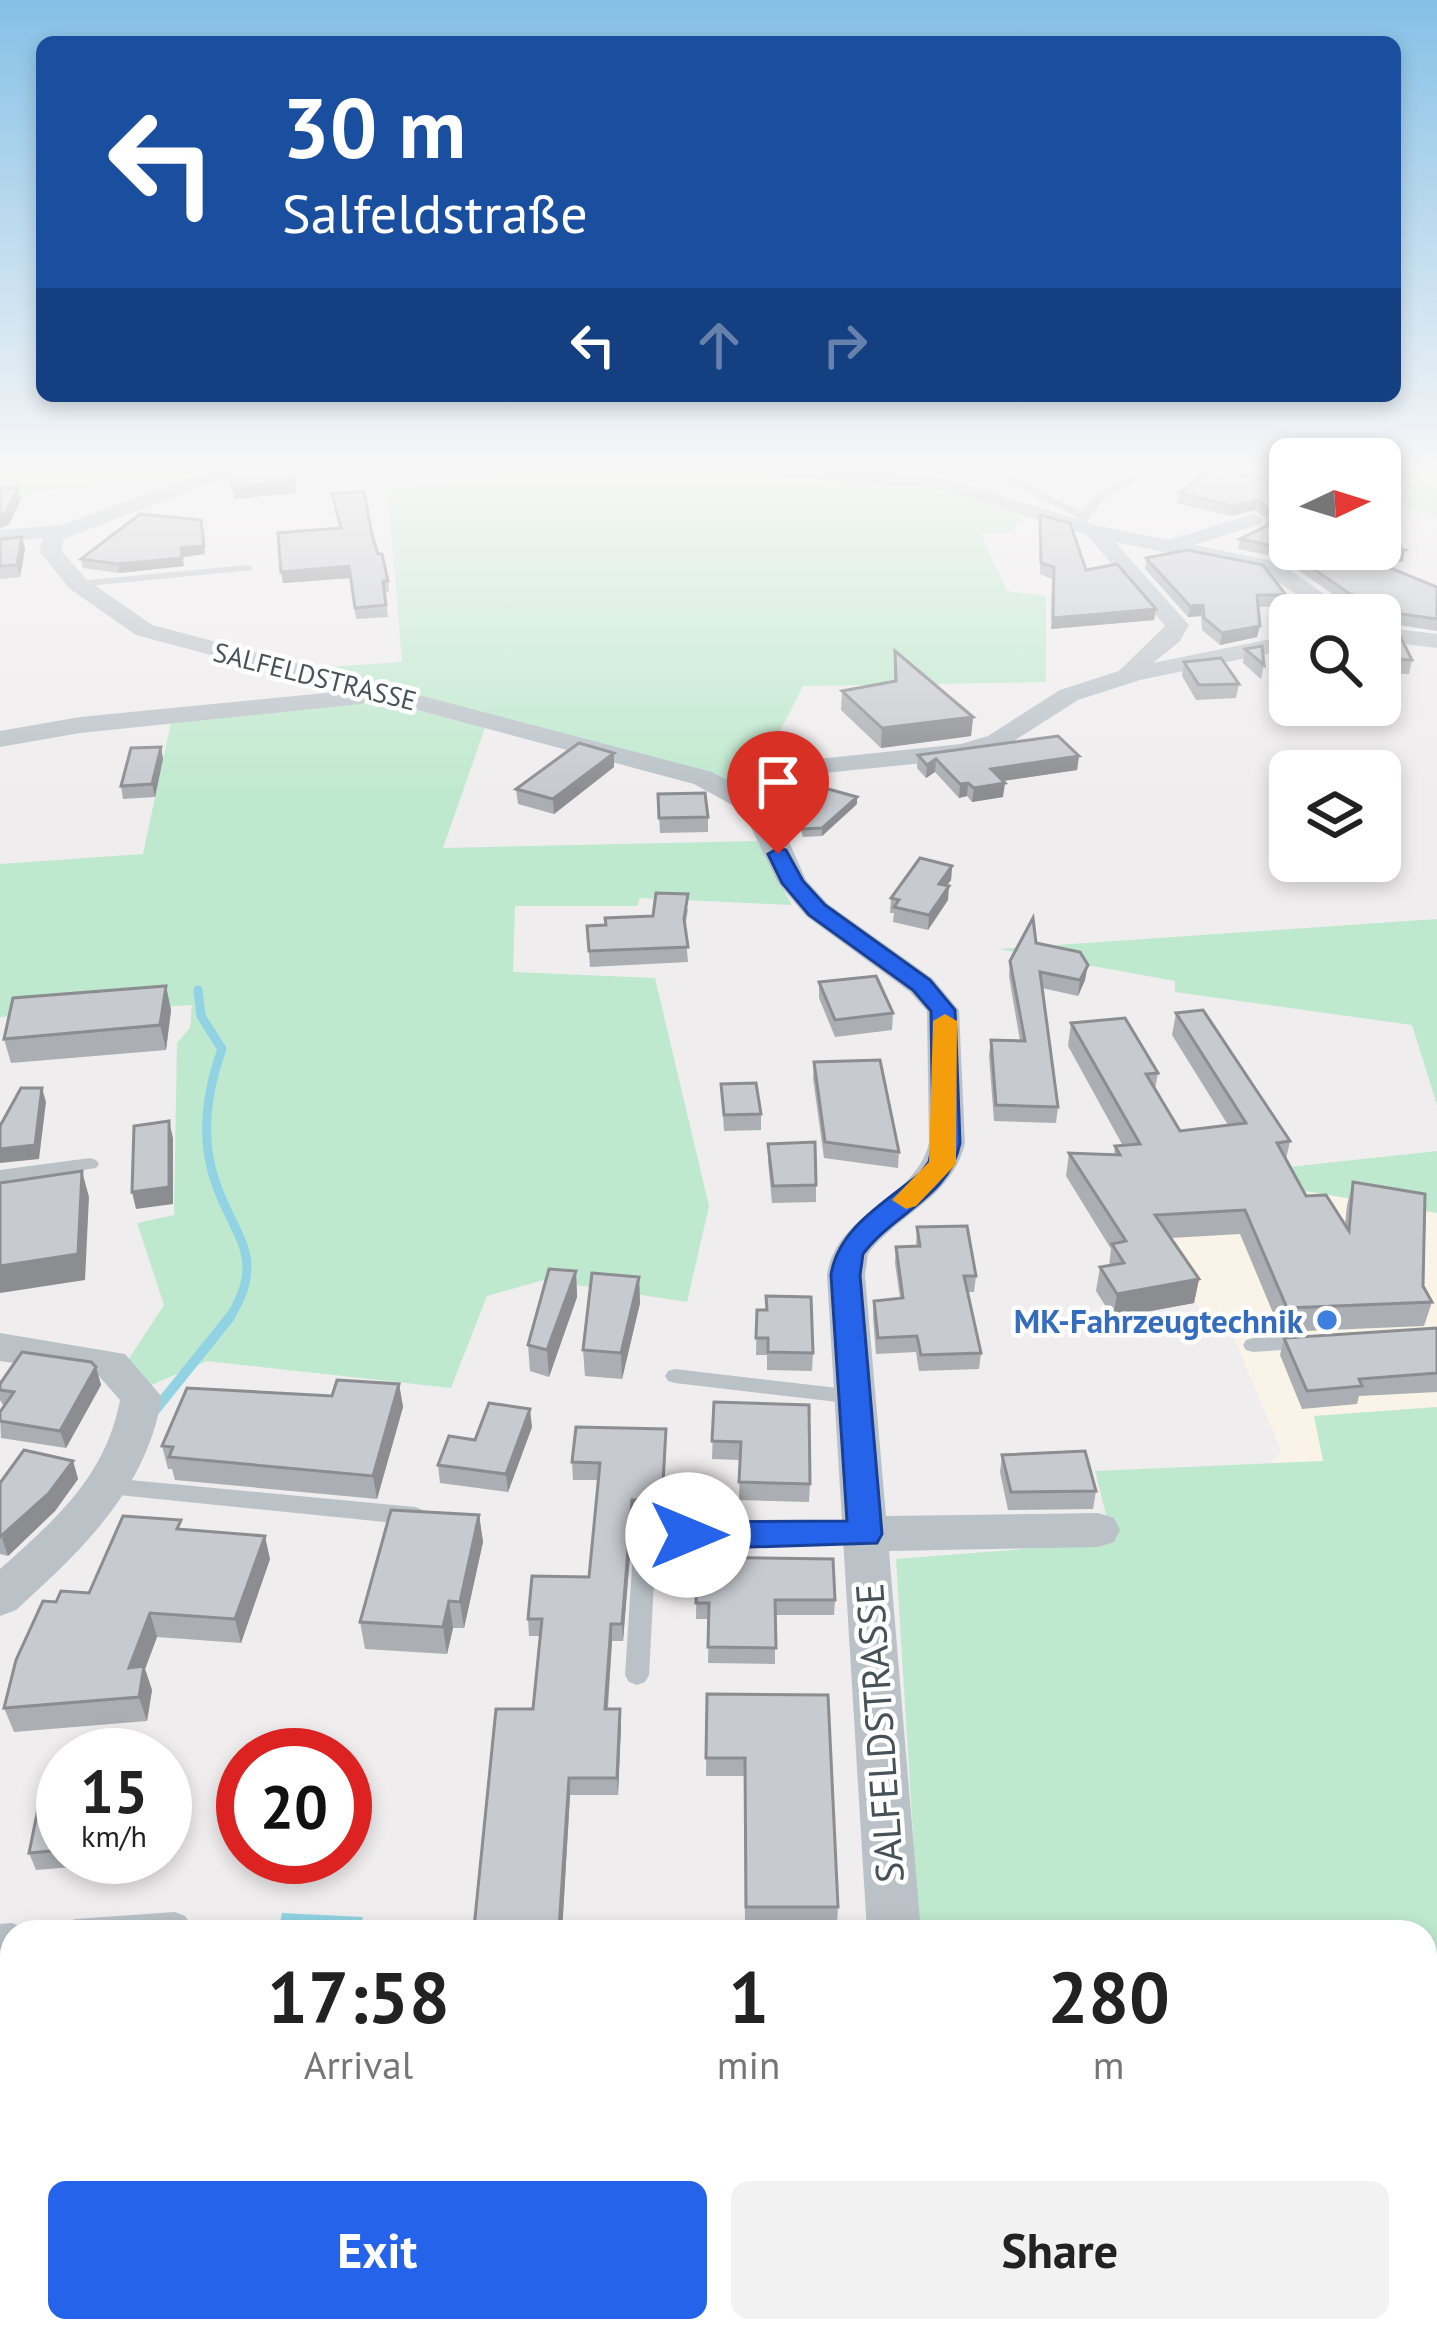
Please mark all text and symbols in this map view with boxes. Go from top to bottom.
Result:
text: 30 m [282,72,466,181]
icon: left [84,84,240,240]
text: Salfeldstraße [282,178,588,248]
icon: left [560,312,626,378]
icon: ahead [686,312,752,378]
icon: right [812,312,878,378]
north arrow [1269,438,1401,570]
map controls [1269,438,1401,882]
button: search [1269,594,1401,726]
street label: SALFELDSTRASSE [210,634,420,718]
pin [727,731,829,854]
icon: arrive [745,749,811,815]
button: layers [1269,750,1401,882]
place label: MK-Fahrzeugtechnik [1014,1299,1304,1342]
marker: MK-Fahrzeugtechnik [1314,1307,1340,1333]
position arrow [625,1472,751,1598]
street label: SALFELDSTRASSE [843,1582,915,1884]
speed limit sign: 20 [216,1728,372,1884]
text: 15 [80,1752,148,1830]
text: km/h [81,1816,147,1855]
text: 17:58 [267,1950,450,2043]
text: 1 [728,1950,769,2043]
text: 280 [1047,1950,1170,2043]
text: Arrival [304,2039,413,2090]
text: min [717,2039,780,2090]
text: m [1093,2039,1124,2090]
button: Exit [48,2181,707,2319]
button: Share [731,2181,1389,2319]

